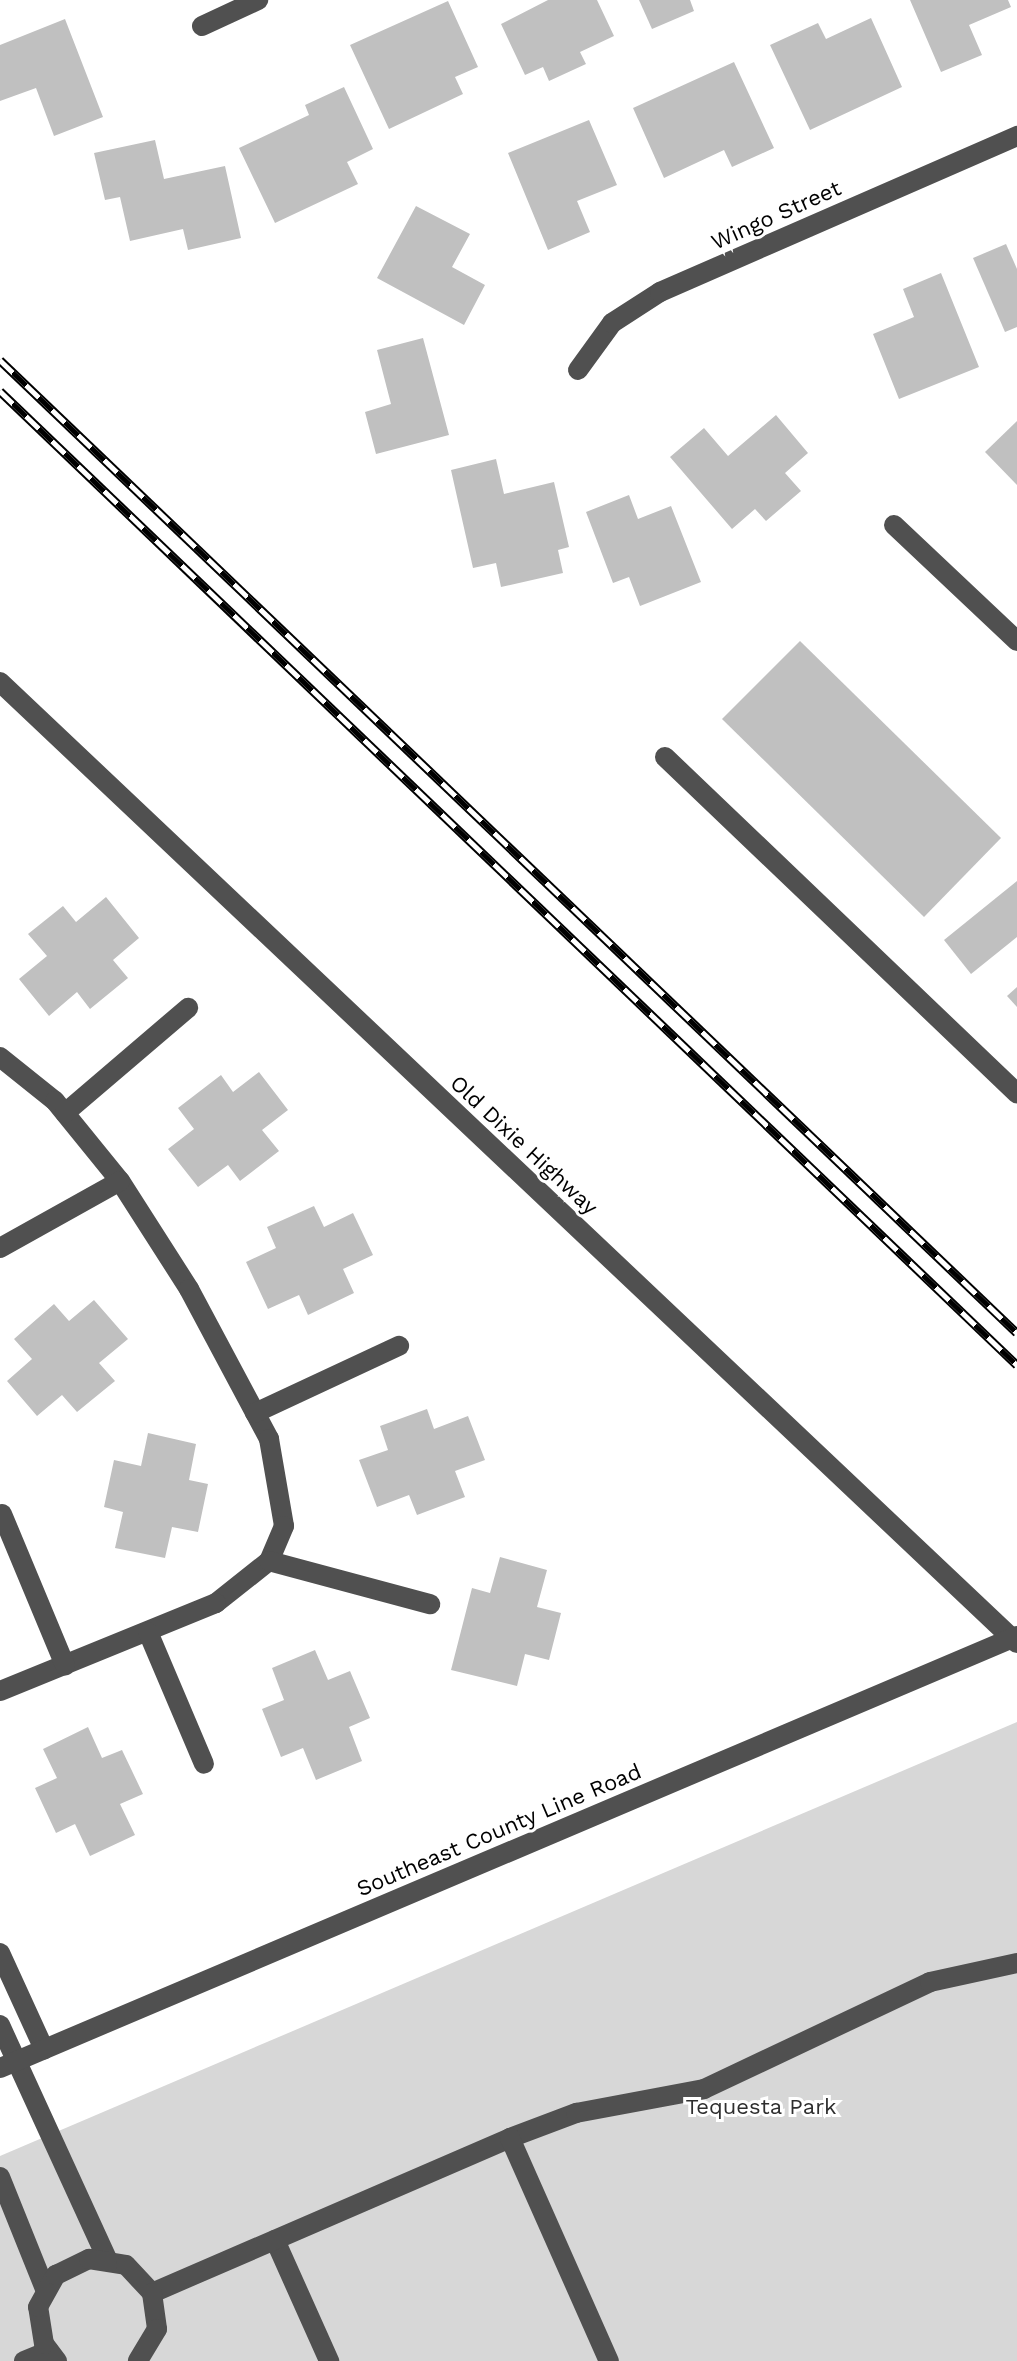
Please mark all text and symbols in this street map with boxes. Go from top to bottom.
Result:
street label: Wingo Street [707,175,845,255]
street label: Old Dixie Highway [445,1070,603,1220]
street label: Southeast County Line Road [352,1758,646,1902]
park label: Tequesta Park [685,2094,837,2120]

